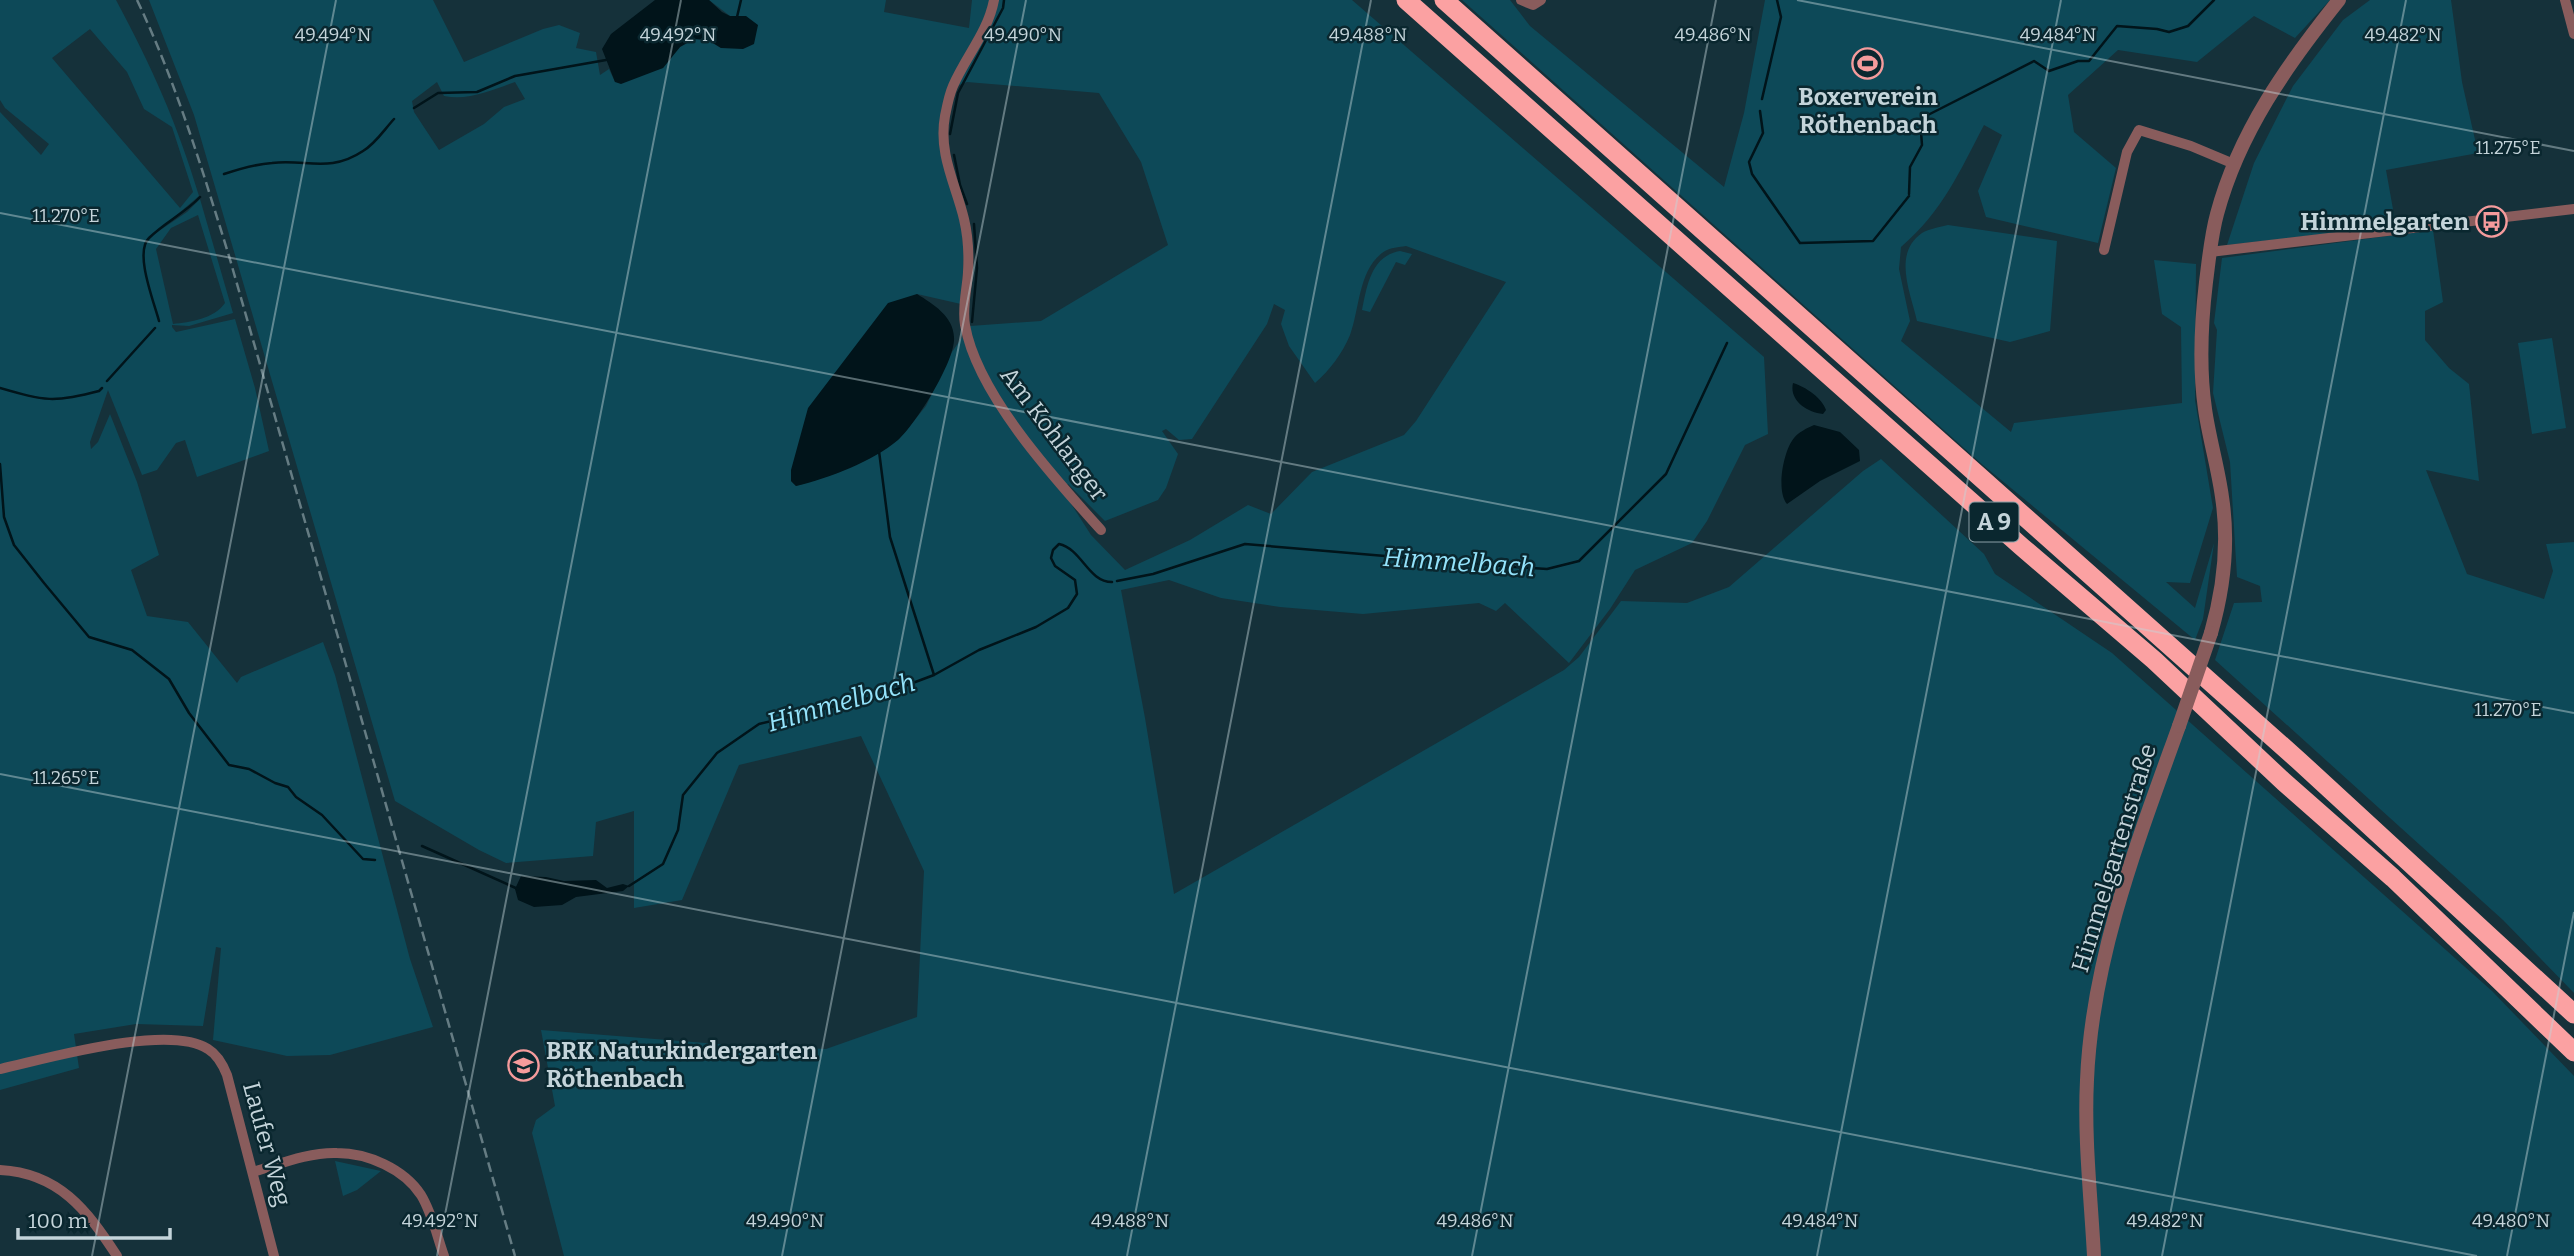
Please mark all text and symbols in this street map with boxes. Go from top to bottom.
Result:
text: 49.494°N [295,24,371,46]
text: 49.492°N [640,24,716,46]
text: 49.490°N [984,24,1062,46]
text: 49.488°N [1329,24,1407,46]
text: 49.486°N [1675,24,1751,46]
text: 49.484°N [2020,24,2096,46]
text: 49.482°N [2365,24,2441,46]
sports icon: Boxerverein Röthenbach [1851,46,1885,80]
place label: Boxerverein Röthenbach [1798,83,1938,139]
text: 11.275°E [2475,137,2541,159]
text: 11.270°E [32,205,100,227]
bus stop icon: Himmelgarten [2475,205,2509,239]
place label: Himmelgarten [2300,208,2470,236]
street label: Am Kohlanger [994,361,1114,507]
road number: A 9 [1969,502,2018,542]
water label: Himmelbach [1382,542,1536,583]
water label: Himmelbach [764,667,919,738]
text: 11.270°E [2474,699,2542,721]
street label: Himmelgartenstraße [2066,740,2162,976]
text: 11.265°E [32,767,100,789]
place label: BRK Naturkindergarten Röthenbach [546,1037,818,1093]
school or university icon: BRK Naturkindergarten Röthenbach [506,1048,540,1082]
street label: Laufer Weg [237,1079,297,1209]
scale bar [18,1196,170,1240]
text: 100 m [28,1208,88,1234]
text: 49.492°N [402,1210,478,1232]
text: 49.490°N [746,1210,824,1232]
text: 49.488°N [1091,1210,1169,1232]
text: 49.486°N [1437,1210,1513,1232]
text: 49.484°N [1782,1210,1858,1232]
text: 49.482°N [2127,1210,2203,1232]
text: 49.480°N [2472,1210,2550,1232]

